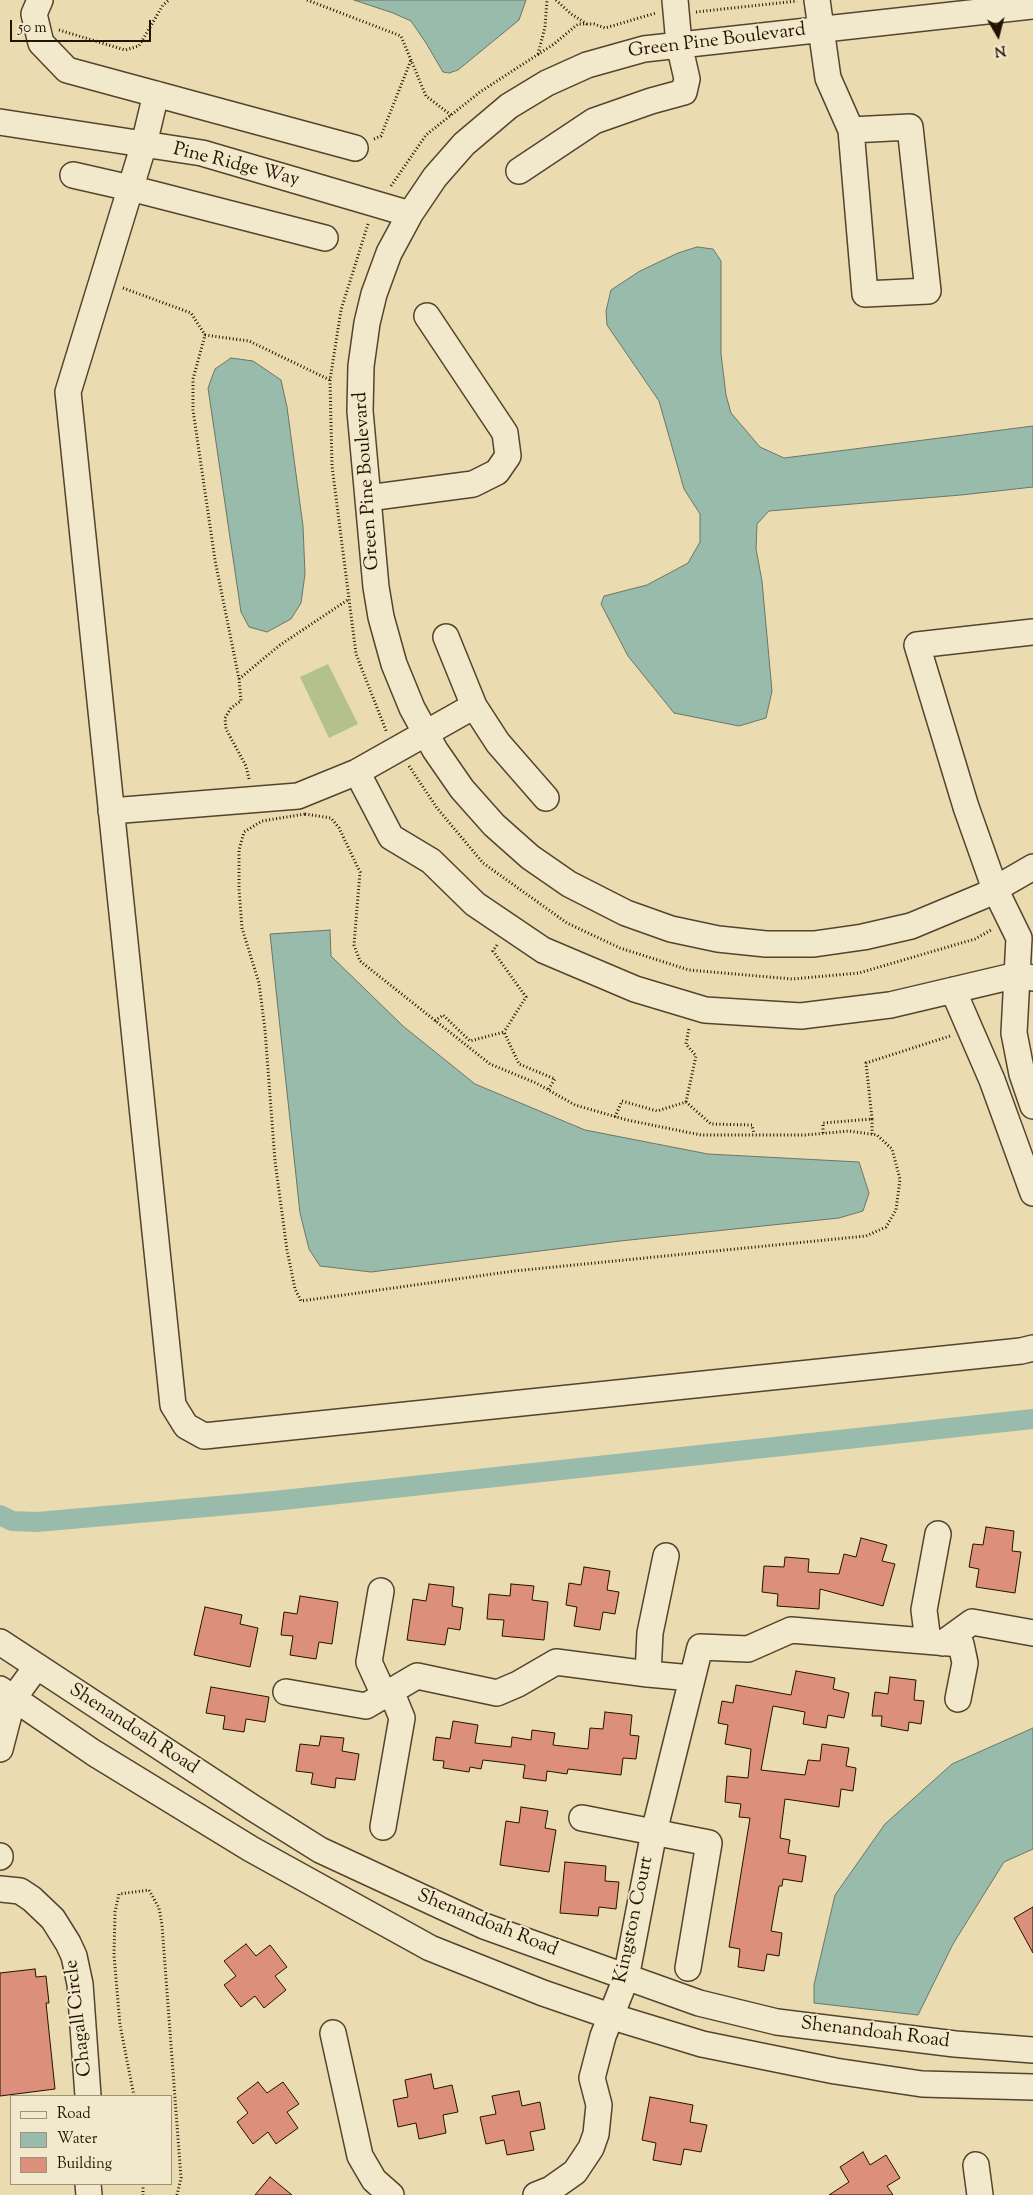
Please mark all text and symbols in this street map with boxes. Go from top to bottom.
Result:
scale bar [12,10,154,42]
north arrow [973,10,1023,60]
text: 50 m [18,18,47,39]
street label: Green Pine Boulevard [627,20,807,64]
text: N [993,39,1007,61]
street label: Pine Ridge Way [171,139,301,193]
street label: Green Pine Boulevard [350,391,386,571]
street label: Shenandoah Road [64,1680,202,1780]
street label: Kingston Court [610,1855,660,1985]
street label: Shenandoah Road [413,1885,561,1963]
street label: Chagall Circle [62,1958,98,2078]
street label: Shenandoah Road [799,2014,951,2054]
legend [10,2095,172,2185]
text: Road [57,2104,91,2125]
text: Water [57,2129,97,2150]
text: Building [57,2154,112,2175]

